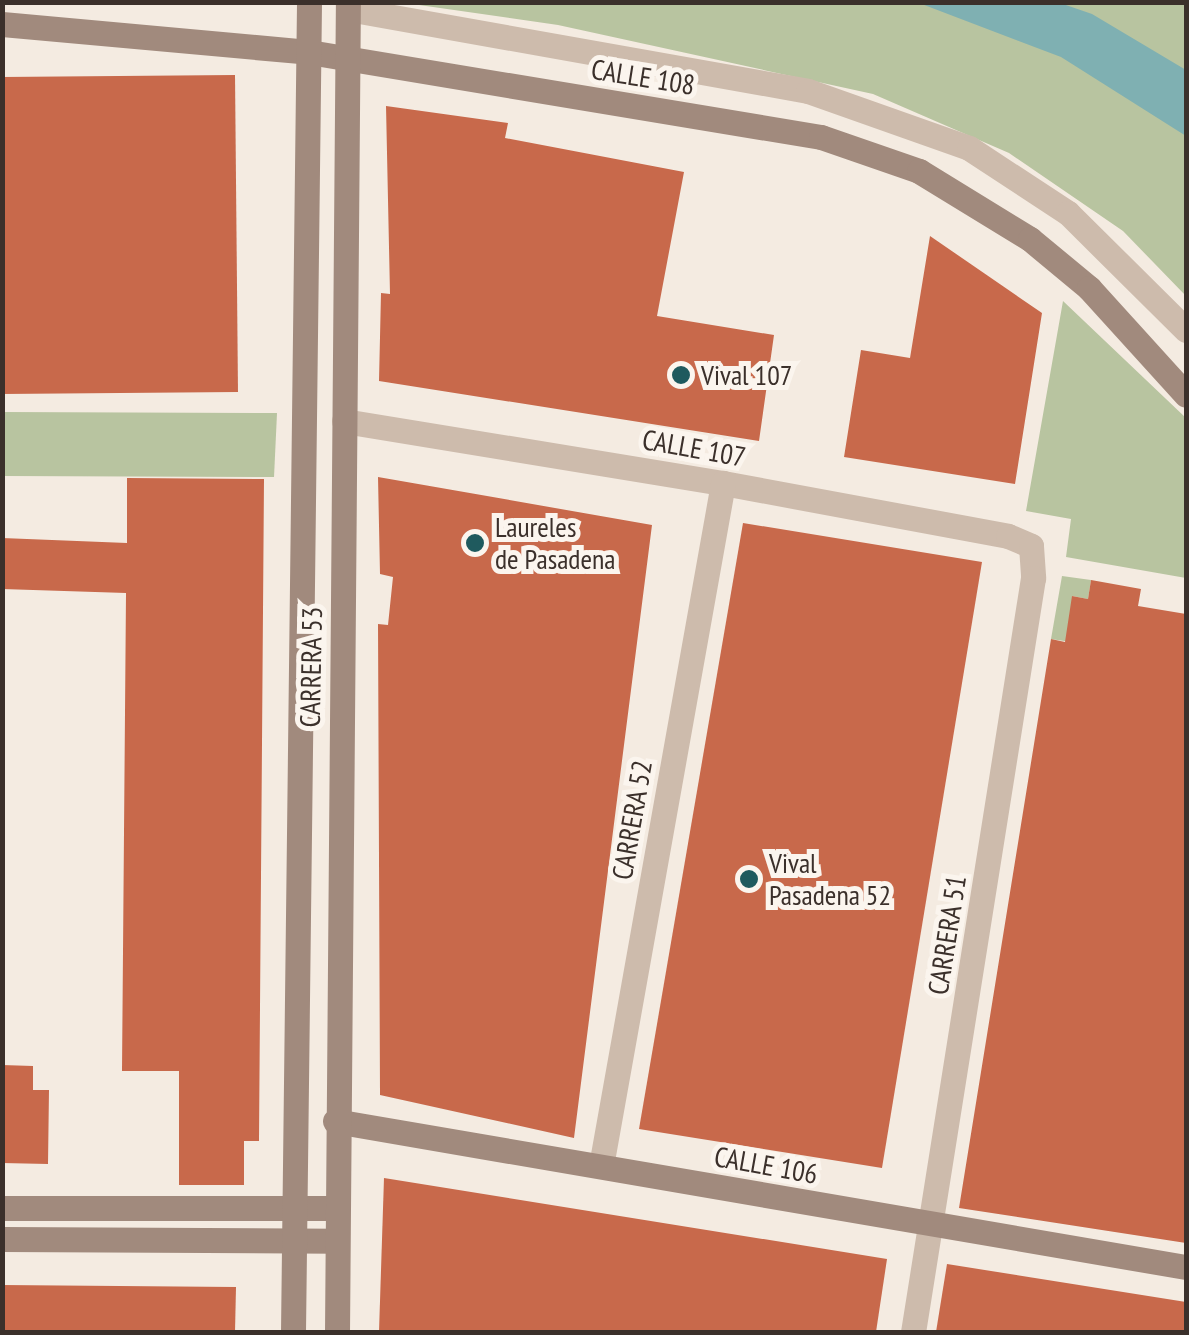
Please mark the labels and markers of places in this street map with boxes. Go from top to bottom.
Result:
place label: Vival 107 [701,358,792,392]
marker: Vival 107 [670,364,692,386]
place label: Laureles de Pasadena [495,510,616,576]
marker: Laureles de Pasadena [464,532,486,554]
place label: Vival Pasadena 52 [769,846,891,912]
marker: Vival Pasadena 52 [738,868,760,890]

